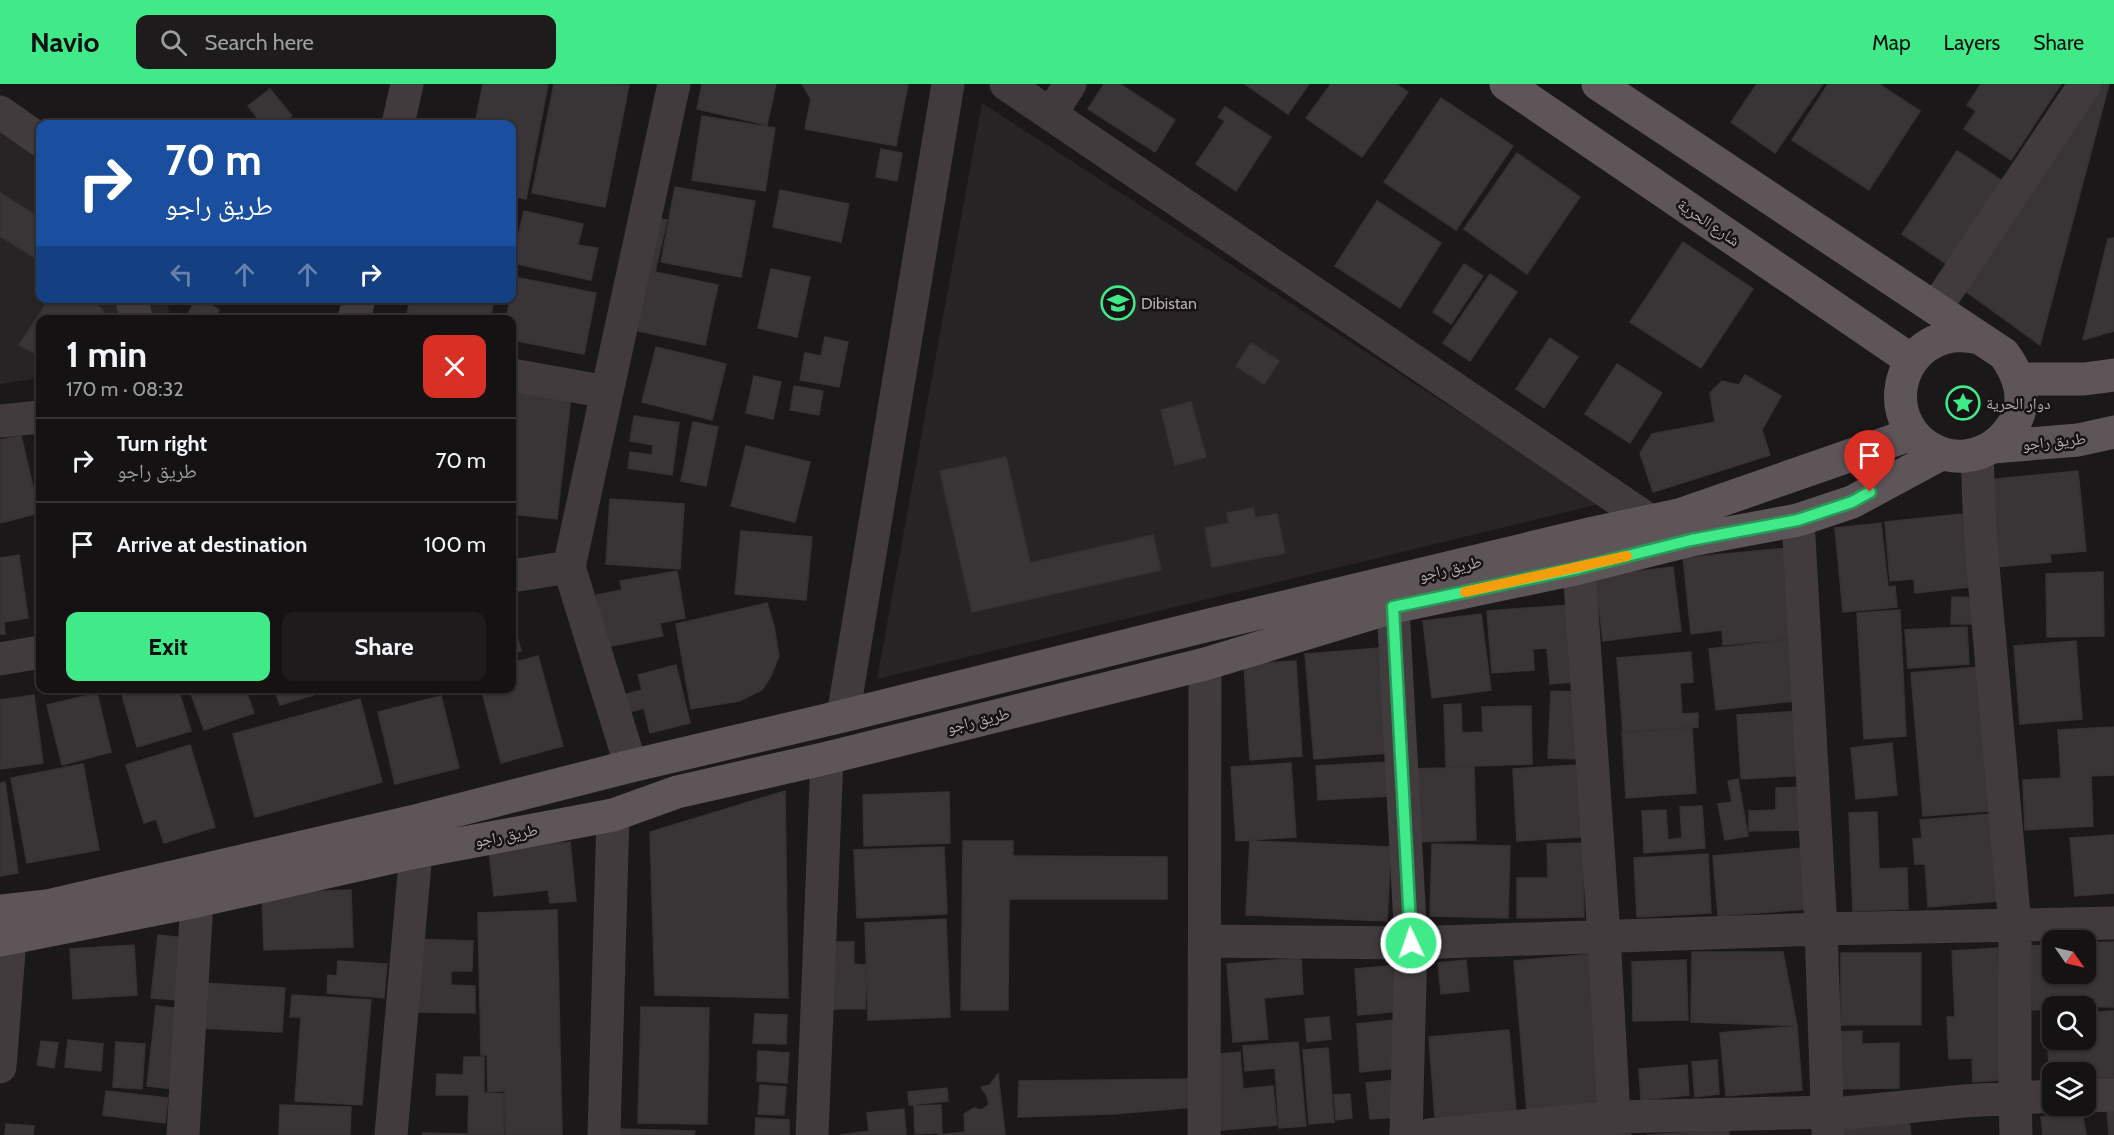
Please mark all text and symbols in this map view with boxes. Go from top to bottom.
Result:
search box [136,15,556,69]
text: Navio [30,25,100,59]
icon: search [157,26,190,59]
text: Search here [205,29,314,56]
text: Map [1872,30,1911,55]
text: Layers [1944,30,2000,55]
text: Share [2033,30,2084,55]
text: 70 m [165,134,262,186]
icon: right [66,144,144,222]
text: طريق راجو [165,189,273,222]
street label: شارع الحرية [1673,195,1743,251]
icon: left [165,258,198,291]
icon: ahead [228,258,261,291]
icon: ahead [291,258,324,291]
icon: right [354,258,387,291]
school or university icon: Dibistan [1100,285,1136,321]
place label: Dibistan [1141,294,1197,313]
text: 1 min [66,332,147,376]
button: close [423,335,486,398]
text: 170 m · 08:32 [66,377,184,401]
place icon: دوار الحرية [1945,385,1981,421]
place label: دوار الحرية [1986,394,2051,413]
street label: طريق راجو [2021,429,2087,455]
text: Turn right [117,430,207,457]
pin [1844,430,1895,492]
icon: arrive [1853,439,1886,472]
icon: right [66,444,99,477]
text: 70 m [436,447,486,474]
text: طريق راجو [117,459,197,483]
icon: arrive [66,528,99,561]
text: Arrive at destination [117,531,307,558]
text: 100 m [424,531,486,558]
street label: طريق راجو [1417,552,1484,586]
button: Exit [66,612,270,681]
button: Share [282,612,486,681]
street label: طريق راجو [945,704,1012,738]
street label: طريق راجو [473,820,540,852]
position arrow [1379,911,1443,975]
north arrow [2042,930,2096,984]
map controls [2042,930,2096,1116]
button: search [2042,996,2096,1050]
button: layers [2042,1062,2096,1116]

